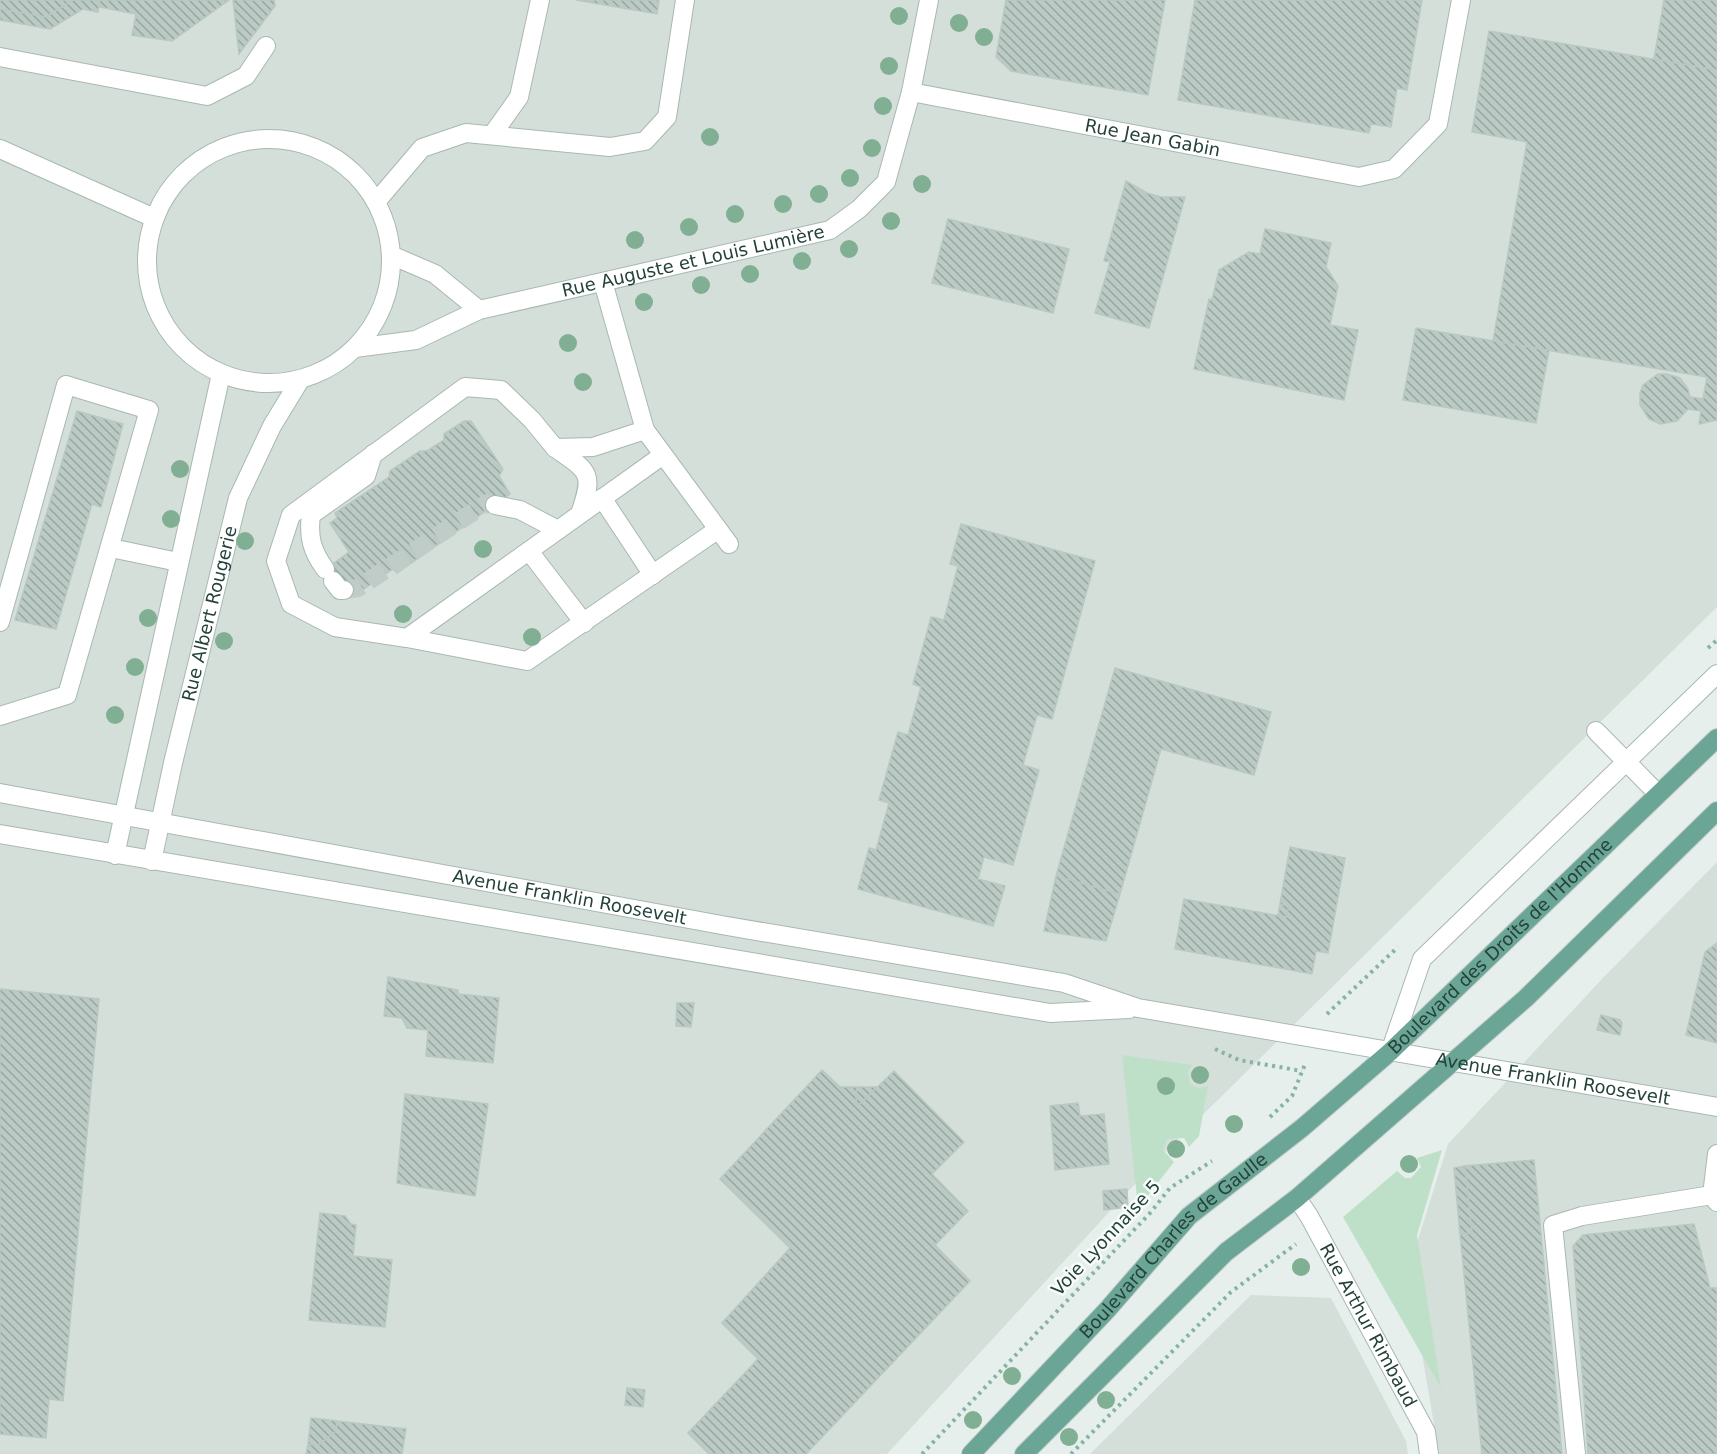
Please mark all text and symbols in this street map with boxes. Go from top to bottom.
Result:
street label: Rue Jean Gabin [1083,114,1222,160]
street label: Rue Auguste et Louis Lumière [560,221,826,301]
street label: Rue Albert Rougerie [177,524,241,704]
street label: Boulevard des Droits de l'Homme [1383,834,1616,1058]
street label: Avenue Franklin Roosevelt [451,865,688,928]
street label: Avenue Franklin Roosevelt [1434,1048,1672,1109]
street label: Boulevard Charles de Gaulle [1075,1148,1271,1342]
street label: Voie Lyonnaise 5 [1047,1176,1165,1300]
street label: Rue Arthur Rimbaud [1316,1240,1422,1411]

